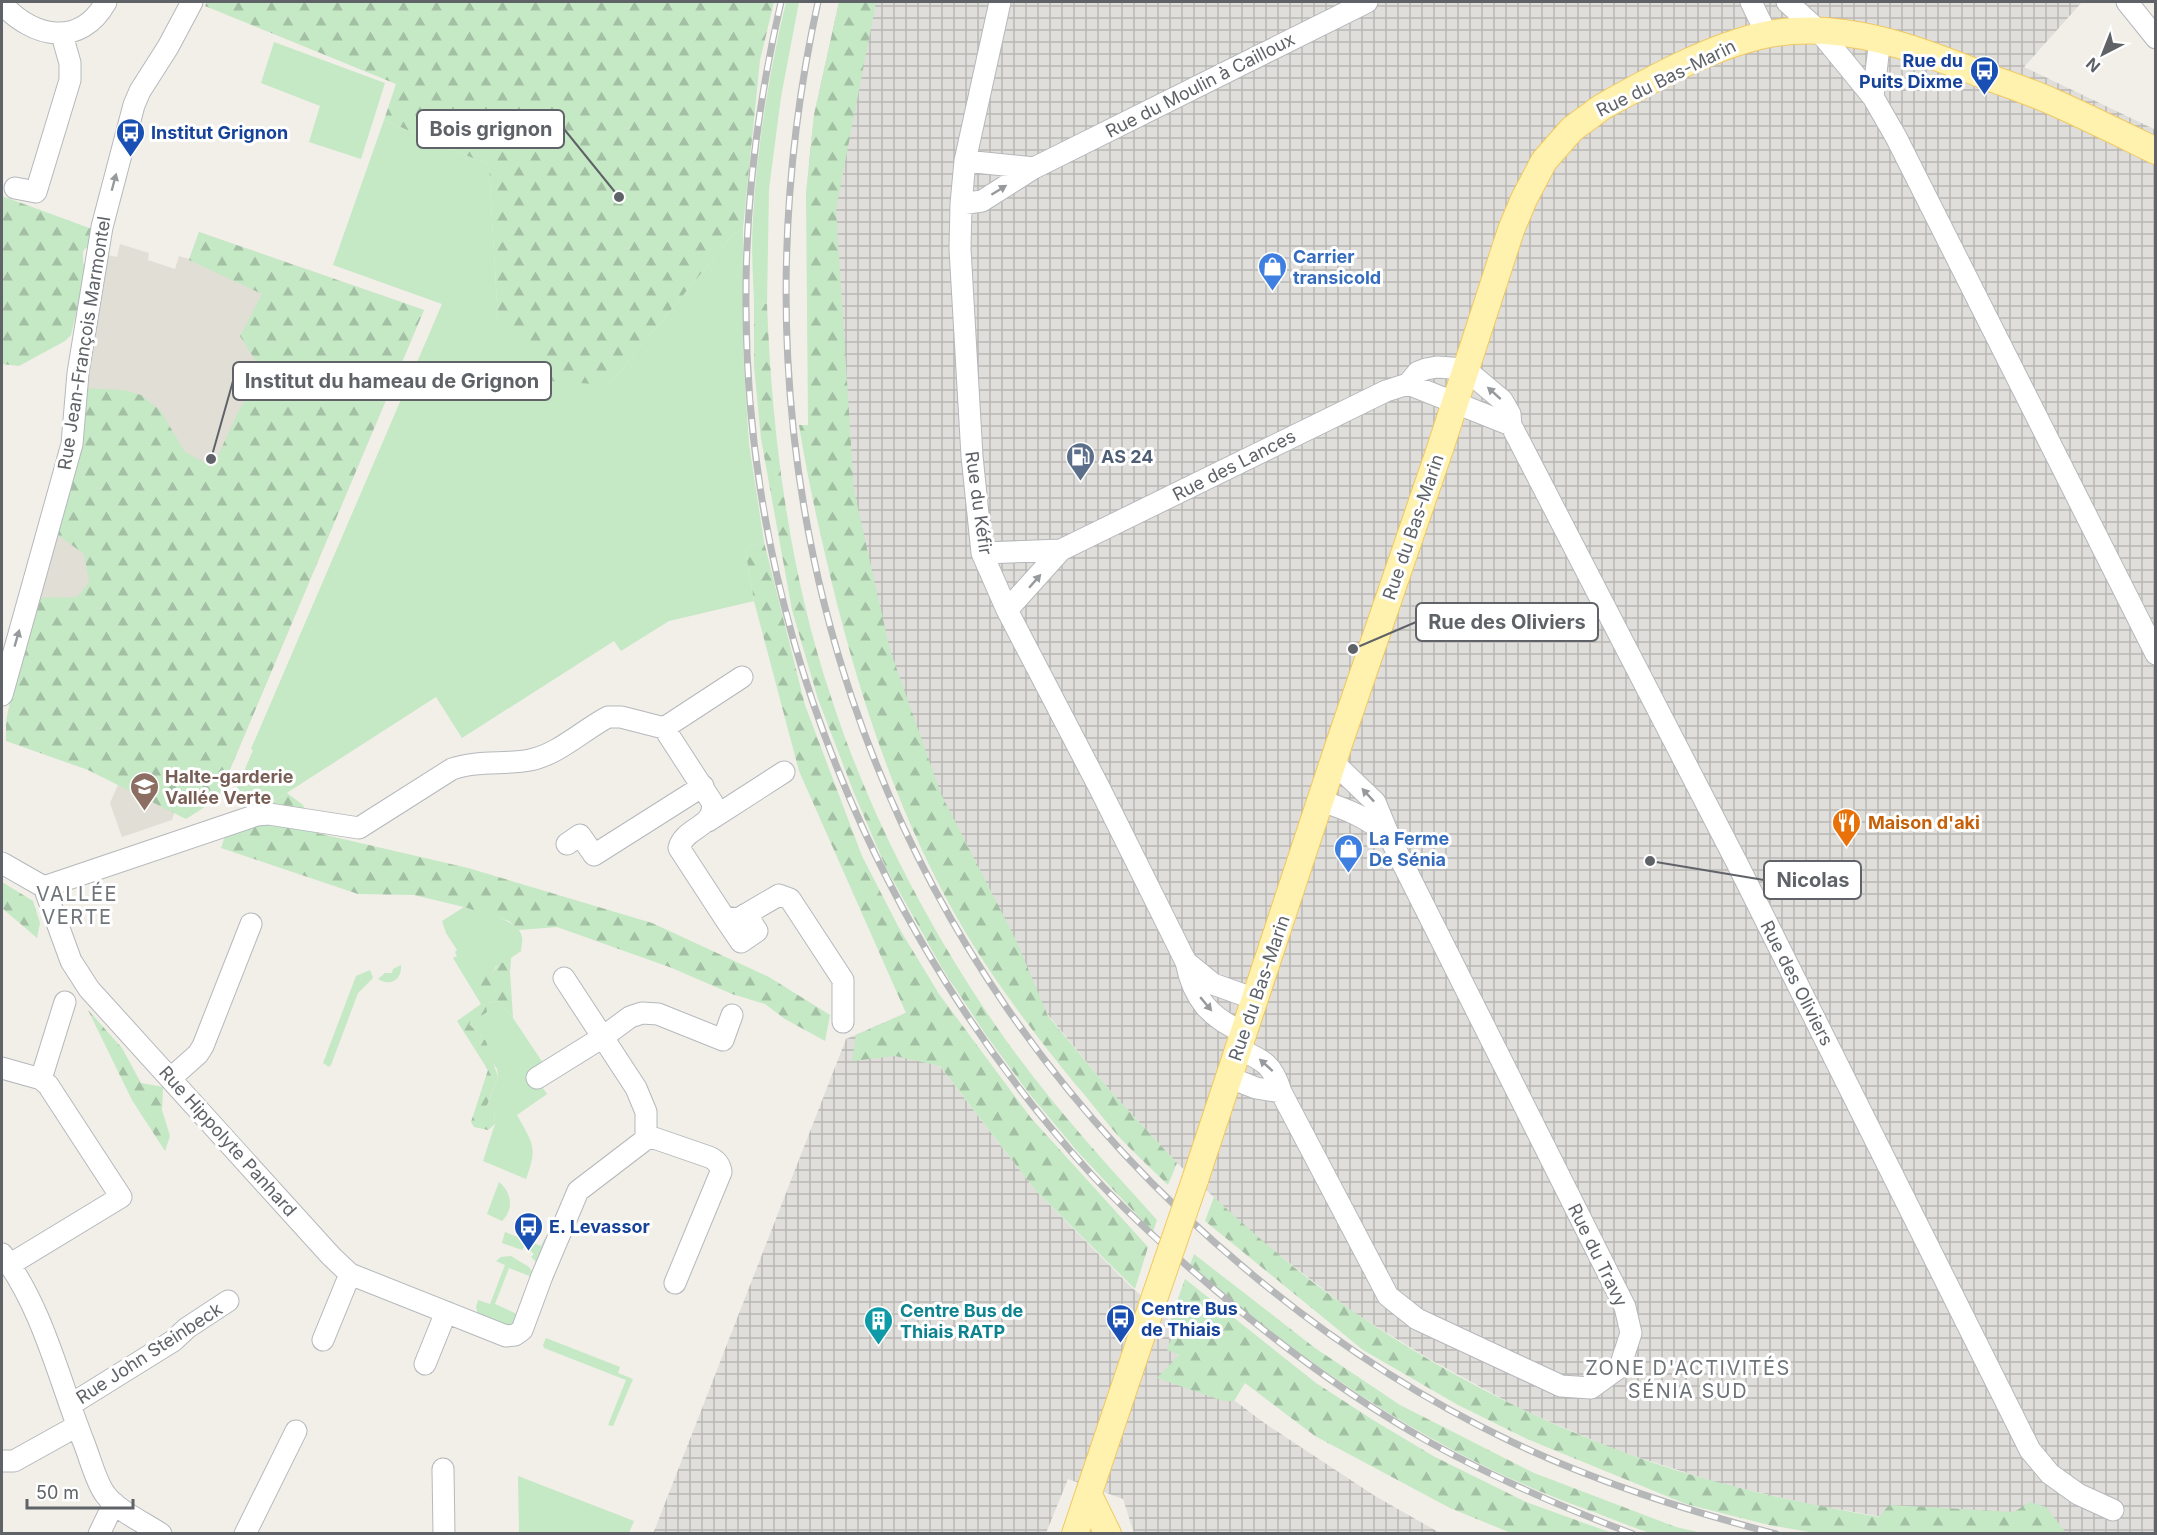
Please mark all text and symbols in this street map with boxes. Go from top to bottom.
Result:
north arrow [2073,24,2133,84]
street label: Rue du Moulin à Cailloux [1102,28,1298,142]
street label: Rue du Bas-Marin [1593,35,1739,121]
place label: Rue du Puits Dixme [1859,50,1963,92]
bus stop icon: Rue du Puits Dixme [1968,54,2000,96]
text: N [2082,54,2104,77]
callout: Bois grignon [417,110,564,148]
bus stop icon: Institut Grignon [114,116,146,158]
text: Bois grignon [429,117,553,141]
place label: Institut Grignon [151,122,288,143]
one-way arrow [109,172,119,191]
one-way arrow [991,185,1007,196]
street label: Rue Jean-François Marmontel [54,215,114,471]
place label: Carrier transicold [1293,246,1381,288]
shop icon: Carrier transicold [1256,250,1288,292]
callout: Institut du hameau de Grignon [233,362,551,400]
text: Institut du hameau de Grignon [245,369,539,393]
one-way arrow [1487,387,1502,400]
street label: Rue des Lances [1169,425,1299,505]
fuel station icon: AS 24 [1064,440,1096,482]
place label: AS 24 [1101,446,1153,467]
street label: Rue du Kéfir [961,450,997,556]
street label: Rue du Bas-Marin [1378,451,1448,603]
one-way arrow [1028,573,1041,588]
callout: Rue des Oliviers [1416,603,1598,641]
text: Rue des Oliviers [1428,610,1586,634]
one-way arrow [13,629,22,647]
place label: Halte-garderie Vallée Verte [165,766,294,808]
school or university icon: Halte-garderie Vallée Verte [128,770,160,812]
one-way arrow [1362,788,1375,803]
restaurant icon: Maison d'aki [1831,806,1863,848]
place label: Maison d'aki [1868,812,1980,833]
place label: La Ferme De Sénia [1369,828,1450,870]
shop icon: La Ferme De Sénia [1332,832,1364,874]
callout: Nicolas [1764,861,1861,899]
text: Nicolas [1777,868,1849,892]
district label: VALLÉE VERTE [36,881,118,929]
street label: Rue du Bas-Marin [1224,912,1294,1064]
street label: Rue des Oliviers [1756,917,1838,1049]
one-way arrow [1199,996,1212,1012]
one-way arrow [1259,1059,1274,1072]
street label: Rue Hippolyte Panhard [155,1062,301,1220]
street label: Rue du Travy [1564,1200,1632,1310]
bus stop icon: E. Levassor [512,1210,544,1252]
place label: E. Levassor [549,1216,650,1237]
street label: Rue John Steinbeck [72,1298,226,1408]
place label: Centre Bus de Thiais [1141,1298,1238,1340]
place label: Centre Bus de Thiais RATP [900,1300,1024,1342]
bus stop icon: Centre Bus de Thiais [1104,1302,1136,1344]
building icon: Centre Bus de Thiais RATP [863,1304,895,1346]
district label: ZONE D'ACTIVITÉS SÉNIA SUD [1585,1355,1791,1403]
scale bar [27,1472,134,1510]
text: 50 m [36,1482,79,1503]

